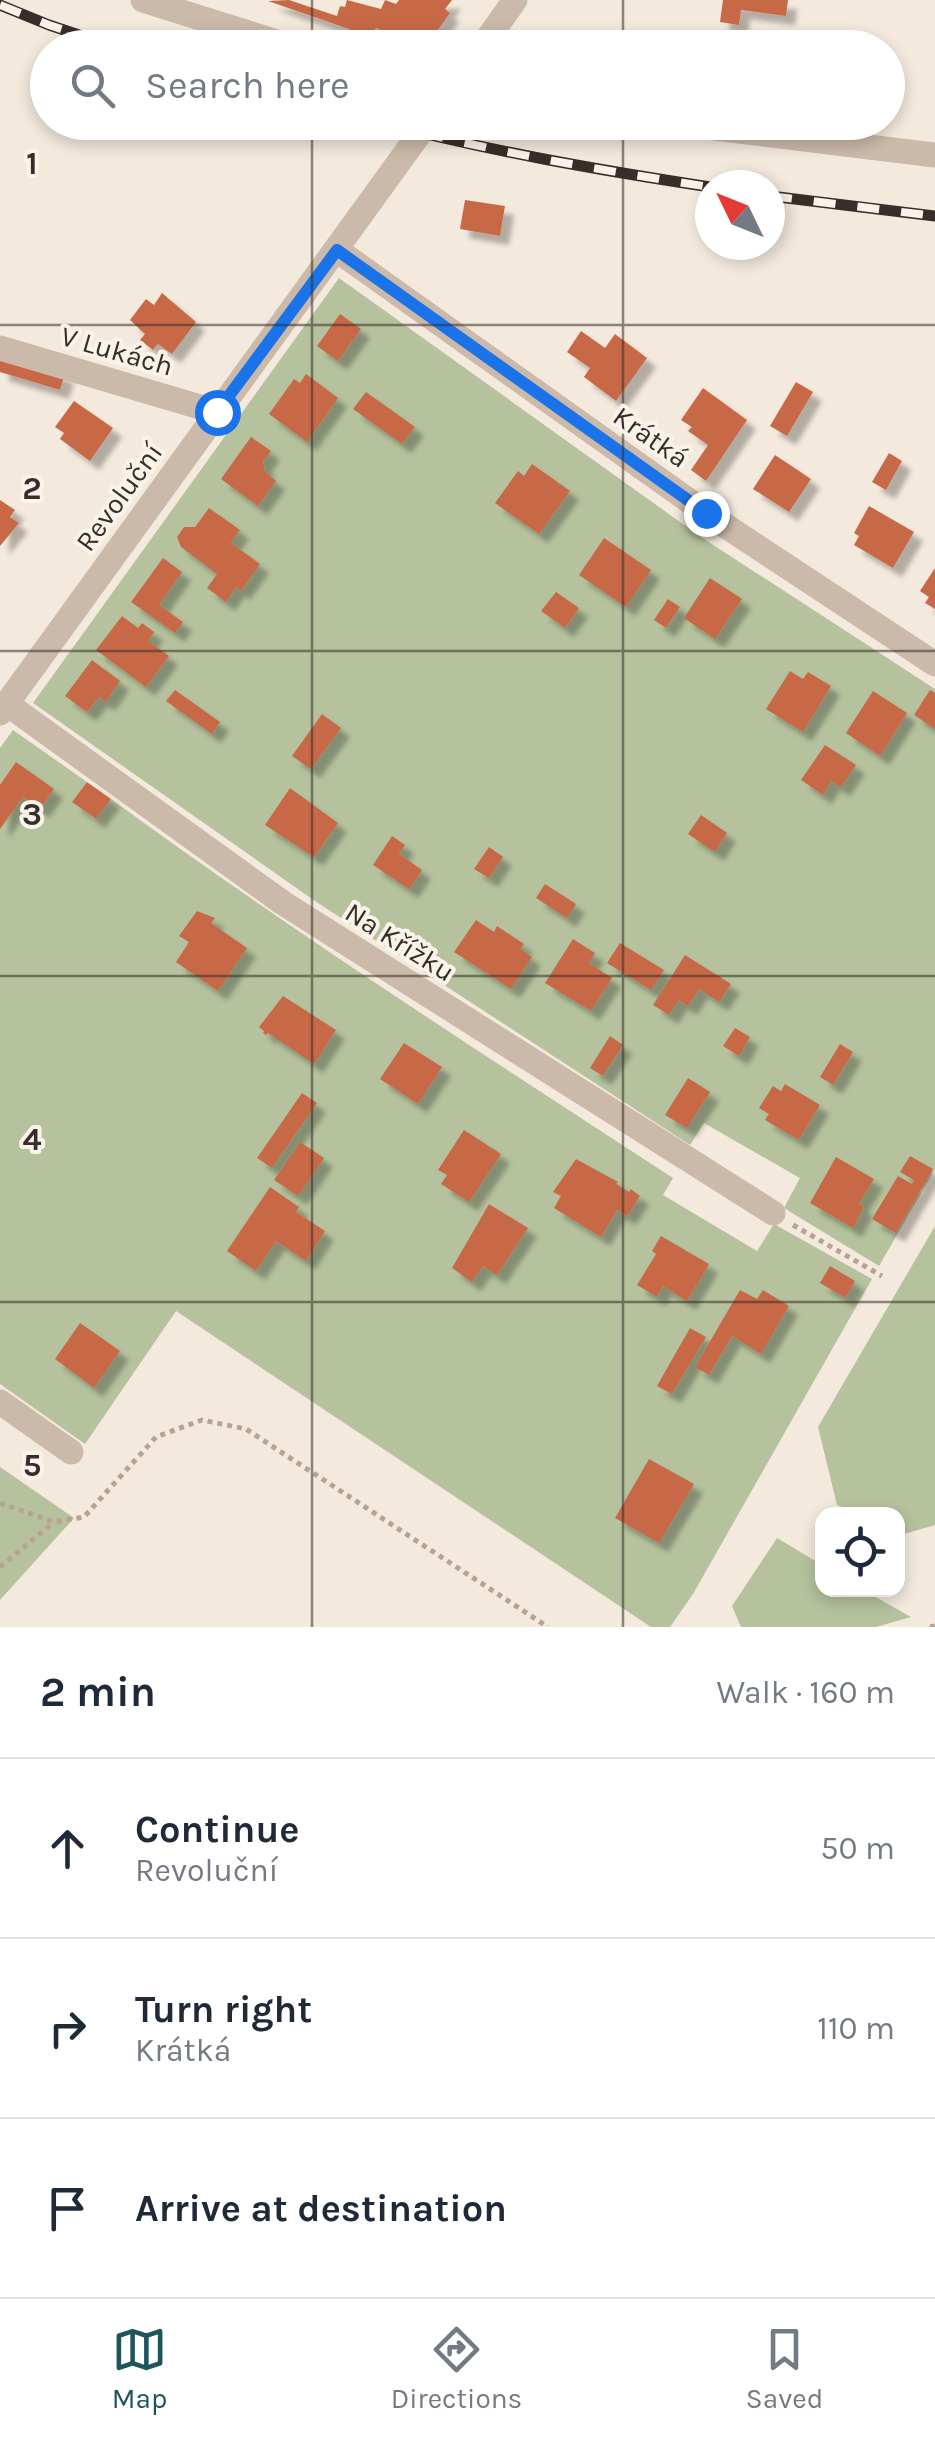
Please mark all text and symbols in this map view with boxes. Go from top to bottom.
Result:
search box [30,30,905,140]
icon: search [65,58,120,113]
text: Search here [145,63,349,108]
text: 1 [26,145,38,182]
north arrow [695,170,785,260]
street label: V Lukách [57,319,177,383]
route start [195,390,241,436]
street label: Krátká [607,399,695,475]
street label: Revoluční [69,436,170,557]
text: 2 [22,470,42,507]
route end [684,491,730,537]
text: 3 [22,796,42,833]
street label: Na Křížku [339,895,461,989]
text: 4 [22,1121,42,1158]
text: 5 [23,1447,41,1484]
map controls [815,1507,905,1597]
button: locate [815,1507,905,1597]
text: 2 min [40,1667,156,1717]
text: Walk · 160 m [716,1674,895,1711]
text: Continue [135,1807,299,1852]
icon: ahead [40,1821,95,1876]
text: 50 m [820,1830,895,1867]
text: Revoluční [135,1852,278,1889]
text: Turn right [135,1987,312,2032]
icon: right [40,2001,95,2056]
text: 110 m [817,2010,895,2047]
text: Krátká [135,2032,231,2069]
icon: arrive [40,2181,95,2236]
text: Arrive at destination [135,2186,507,2231]
tab: Map [112,2322,167,2415]
tab: Directions [391,2322,522,2415]
tab: Saved [746,2322,823,2415]

